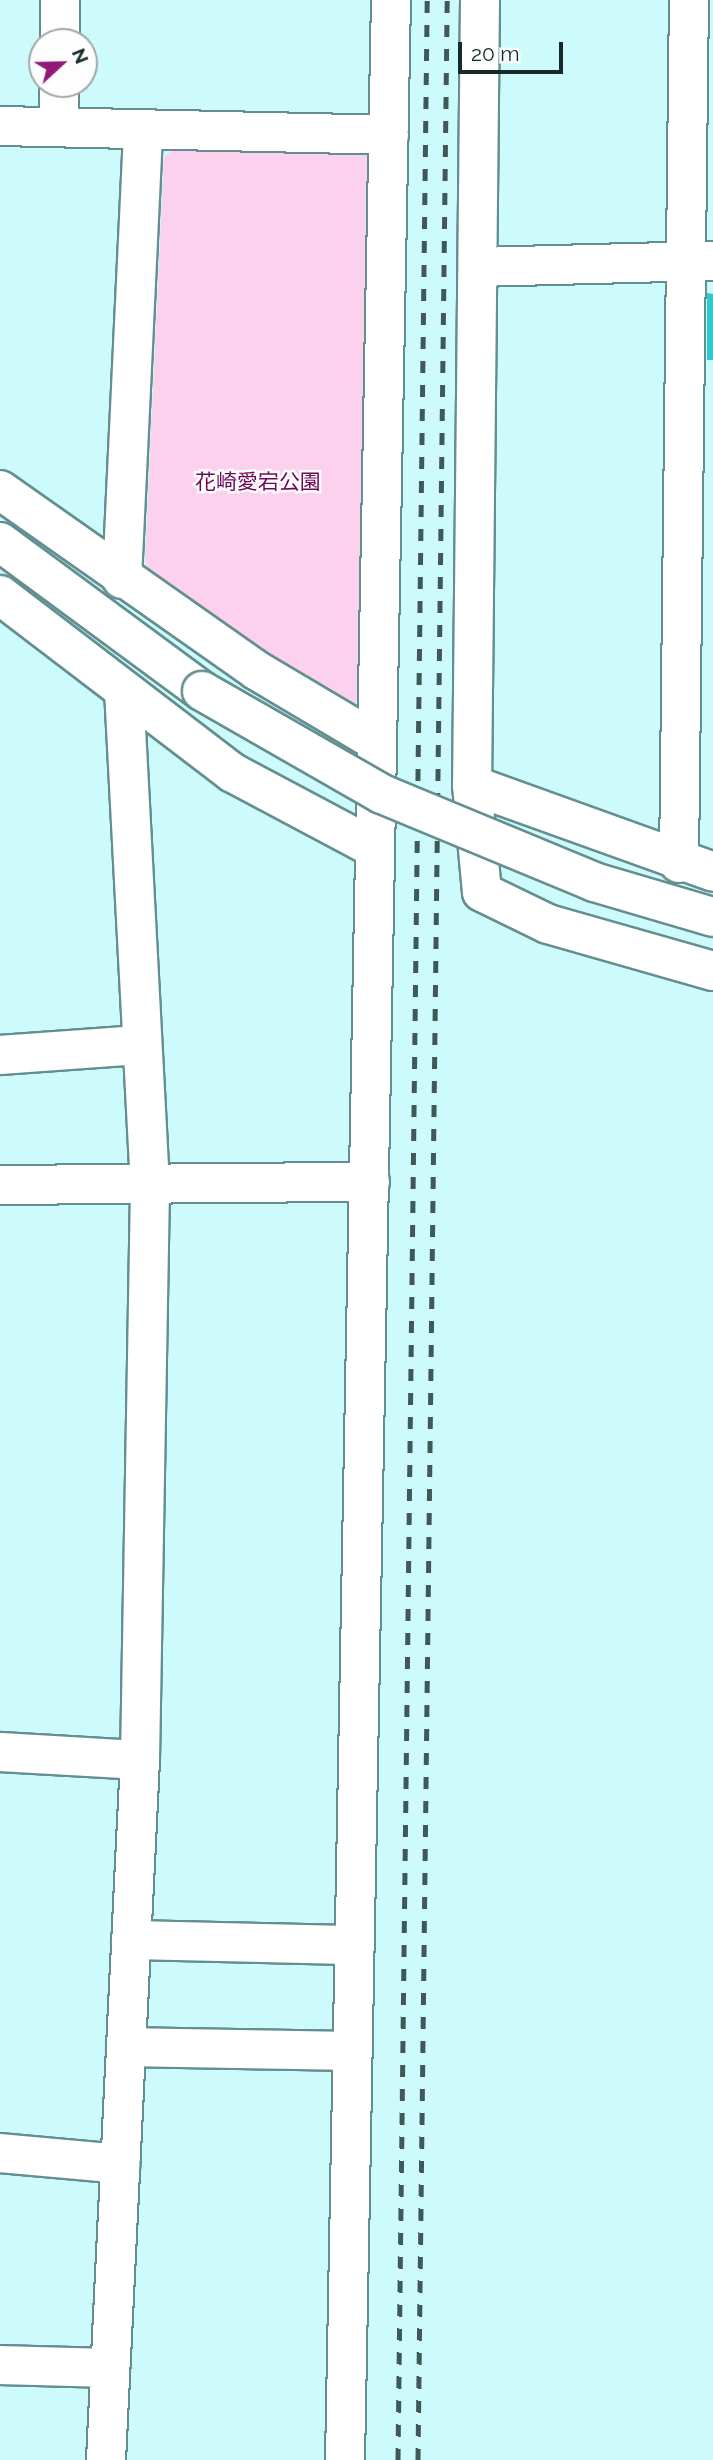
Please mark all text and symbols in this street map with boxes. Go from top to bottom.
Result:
north arrow [28,28,98,98]
scale bar [461,28,566,72]
text: 20 m [471,41,519,66]
text: N [68,45,94,67]
park label: 花崎愛宕公園 [195,469,321,495]

